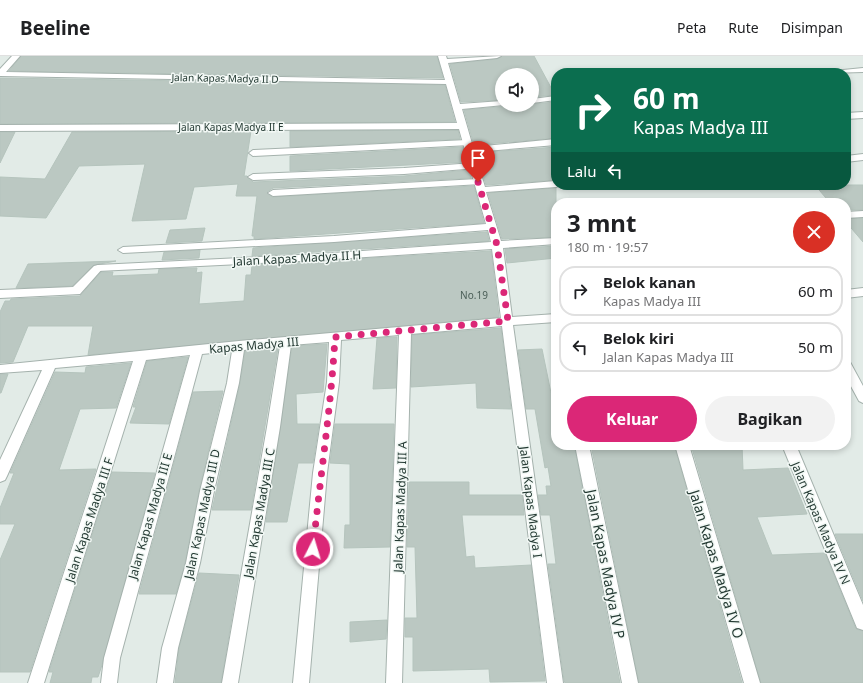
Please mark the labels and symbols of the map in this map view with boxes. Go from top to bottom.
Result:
street label: Jalan Kapas Madya II D [170,70,279,86]
street label: Jalan Kapas Madya II E [177,120,284,134]
pin [461,141,495,182]
street label: Jalan Kapas Madya II H [231,246,362,270]
house number: No.19 [460,288,488,302]
street label: Kapas Madya III [208,333,300,357]
street label: Jalan Kapas Madya III A [389,441,411,574]
street label: Jalan Kapas Madya I [516,444,546,559]
street label: Jalan Kapas Madya III C [239,446,279,580]
street label: Jalan Kapas Madya III D [180,447,224,582]
street label: Jalan Kapas Madya III E [124,451,176,582]
street label: Jalan Kapas Madya III F [61,456,117,585]
street label: Jalan Kapas Madya IV N [787,458,855,587]
street label: Jalan Kapas Madya IV P [582,486,630,640]
street label: Jalan Kapas Madya IV O [685,486,749,641]
position arrow [292,528,334,570]

